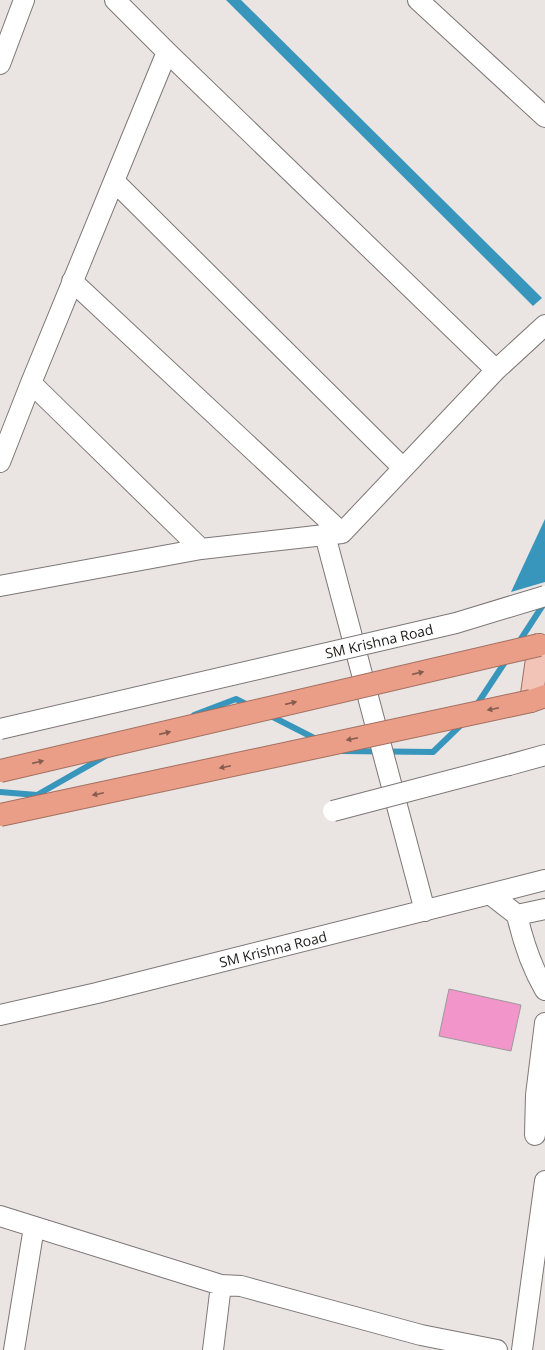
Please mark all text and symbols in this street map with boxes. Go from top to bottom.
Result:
street label: SM Krishna Road [323,619,435,663]
one-way arrow [412,670,424,676]
one-way arrow [285,700,297,706]
one-way arrow [486,707,499,713]
one-way arrow [158,729,171,735]
one-way arrow [346,737,358,743]
one-way arrow [32,759,44,765]
one-way arrow [219,764,231,770]
one-way arrow [91,792,104,798]
street label: SM Krishna Road [217,926,329,972]

